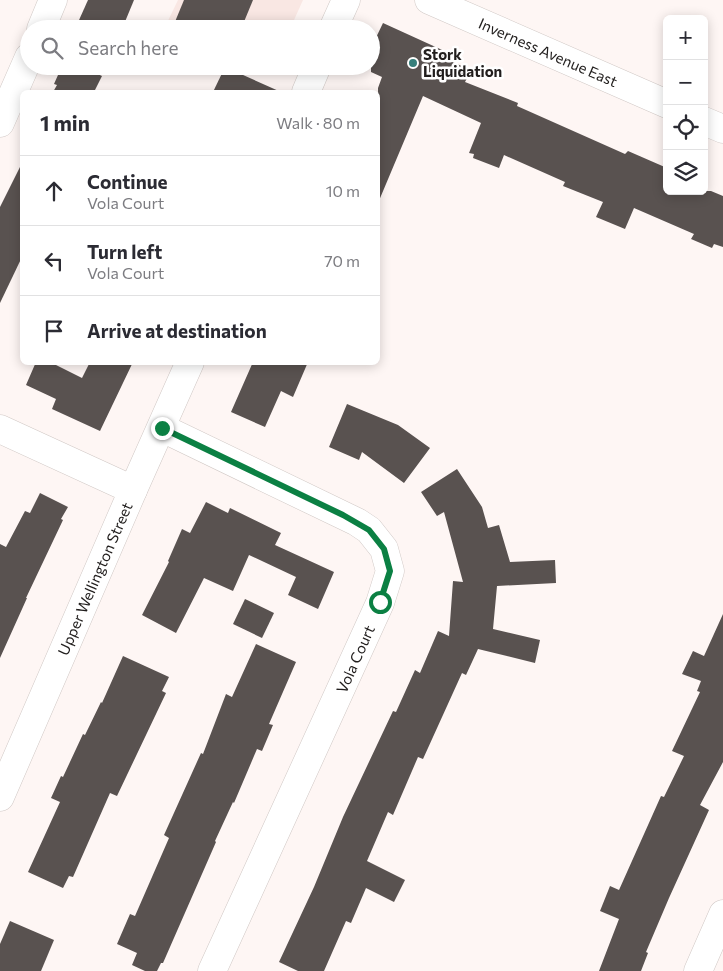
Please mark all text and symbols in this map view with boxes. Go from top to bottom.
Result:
street label: Inverness Avenue East [476,14,620,90]
map controls [663,15,708,195]
button: + [663,15,708,60]
search box [20,20,380,75]
icon: search [38,34,66,62]
text: Search here [78,36,178,59]
place label: Stork Liquidation [423,45,502,80]
marker: Stork Liquidation [407,57,419,69]
button: − [663,60,708,105]
button: locate [663,105,708,150]
text: 1 min [40,110,90,135]
text: Walk · 80 m [276,113,360,132]
button: layers [663,150,708,195]
text: Continue [87,170,167,193]
icon: ahead [40,177,68,205]
text: 10 m [326,181,360,200]
text: Vola Court [87,193,164,212]
text: Turn left [87,240,162,263]
icon: left [40,247,68,275]
text: 70 m [324,251,360,270]
text: Vola Court [87,263,164,282]
icon: arrive [40,317,68,345]
text: Arrive at destination [87,319,267,342]
route end [151,417,174,440]
street label: Upper Wellington Street [54,499,136,658]
route start [369,591,392,614]
street label: Vola Court [332,622,378,696]

